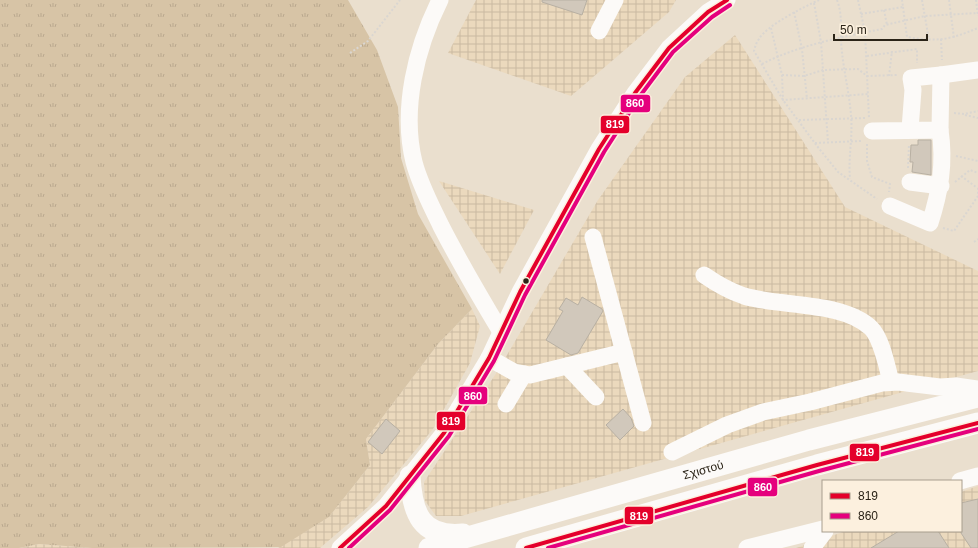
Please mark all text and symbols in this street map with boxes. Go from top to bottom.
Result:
scale bar [834,16,927,42]
text: 50 m [840,23,867,37]
line badge: 860 [620,94,651,113]
text: 860 [626,97,644,109]
line badge: 819 [600,115,630,134]
text: 819 [606,118,624,130]
unlabelled marker [521,276,531,286]
line badge: 860 [458,386,488,405]
text: 860 [464,390,482,402]
line badge: 819 [436,411,466,431]
text: 819 [442,415,460,427]
line badge: 819 [849,443,880,462]
text: 819 [856,446,874,458]
street label: Σχιστού [681,458,725,483]
line badge: 860 [747,477,778,497]
legend [822,480,962,532]
text: 860 [754,481,772,493]
text: 819 [858,489,878,503]
line badge: 819 [624,506,654,525]
text: 860 [858,509,878,523]
text: 819 [630,510,648,522]

